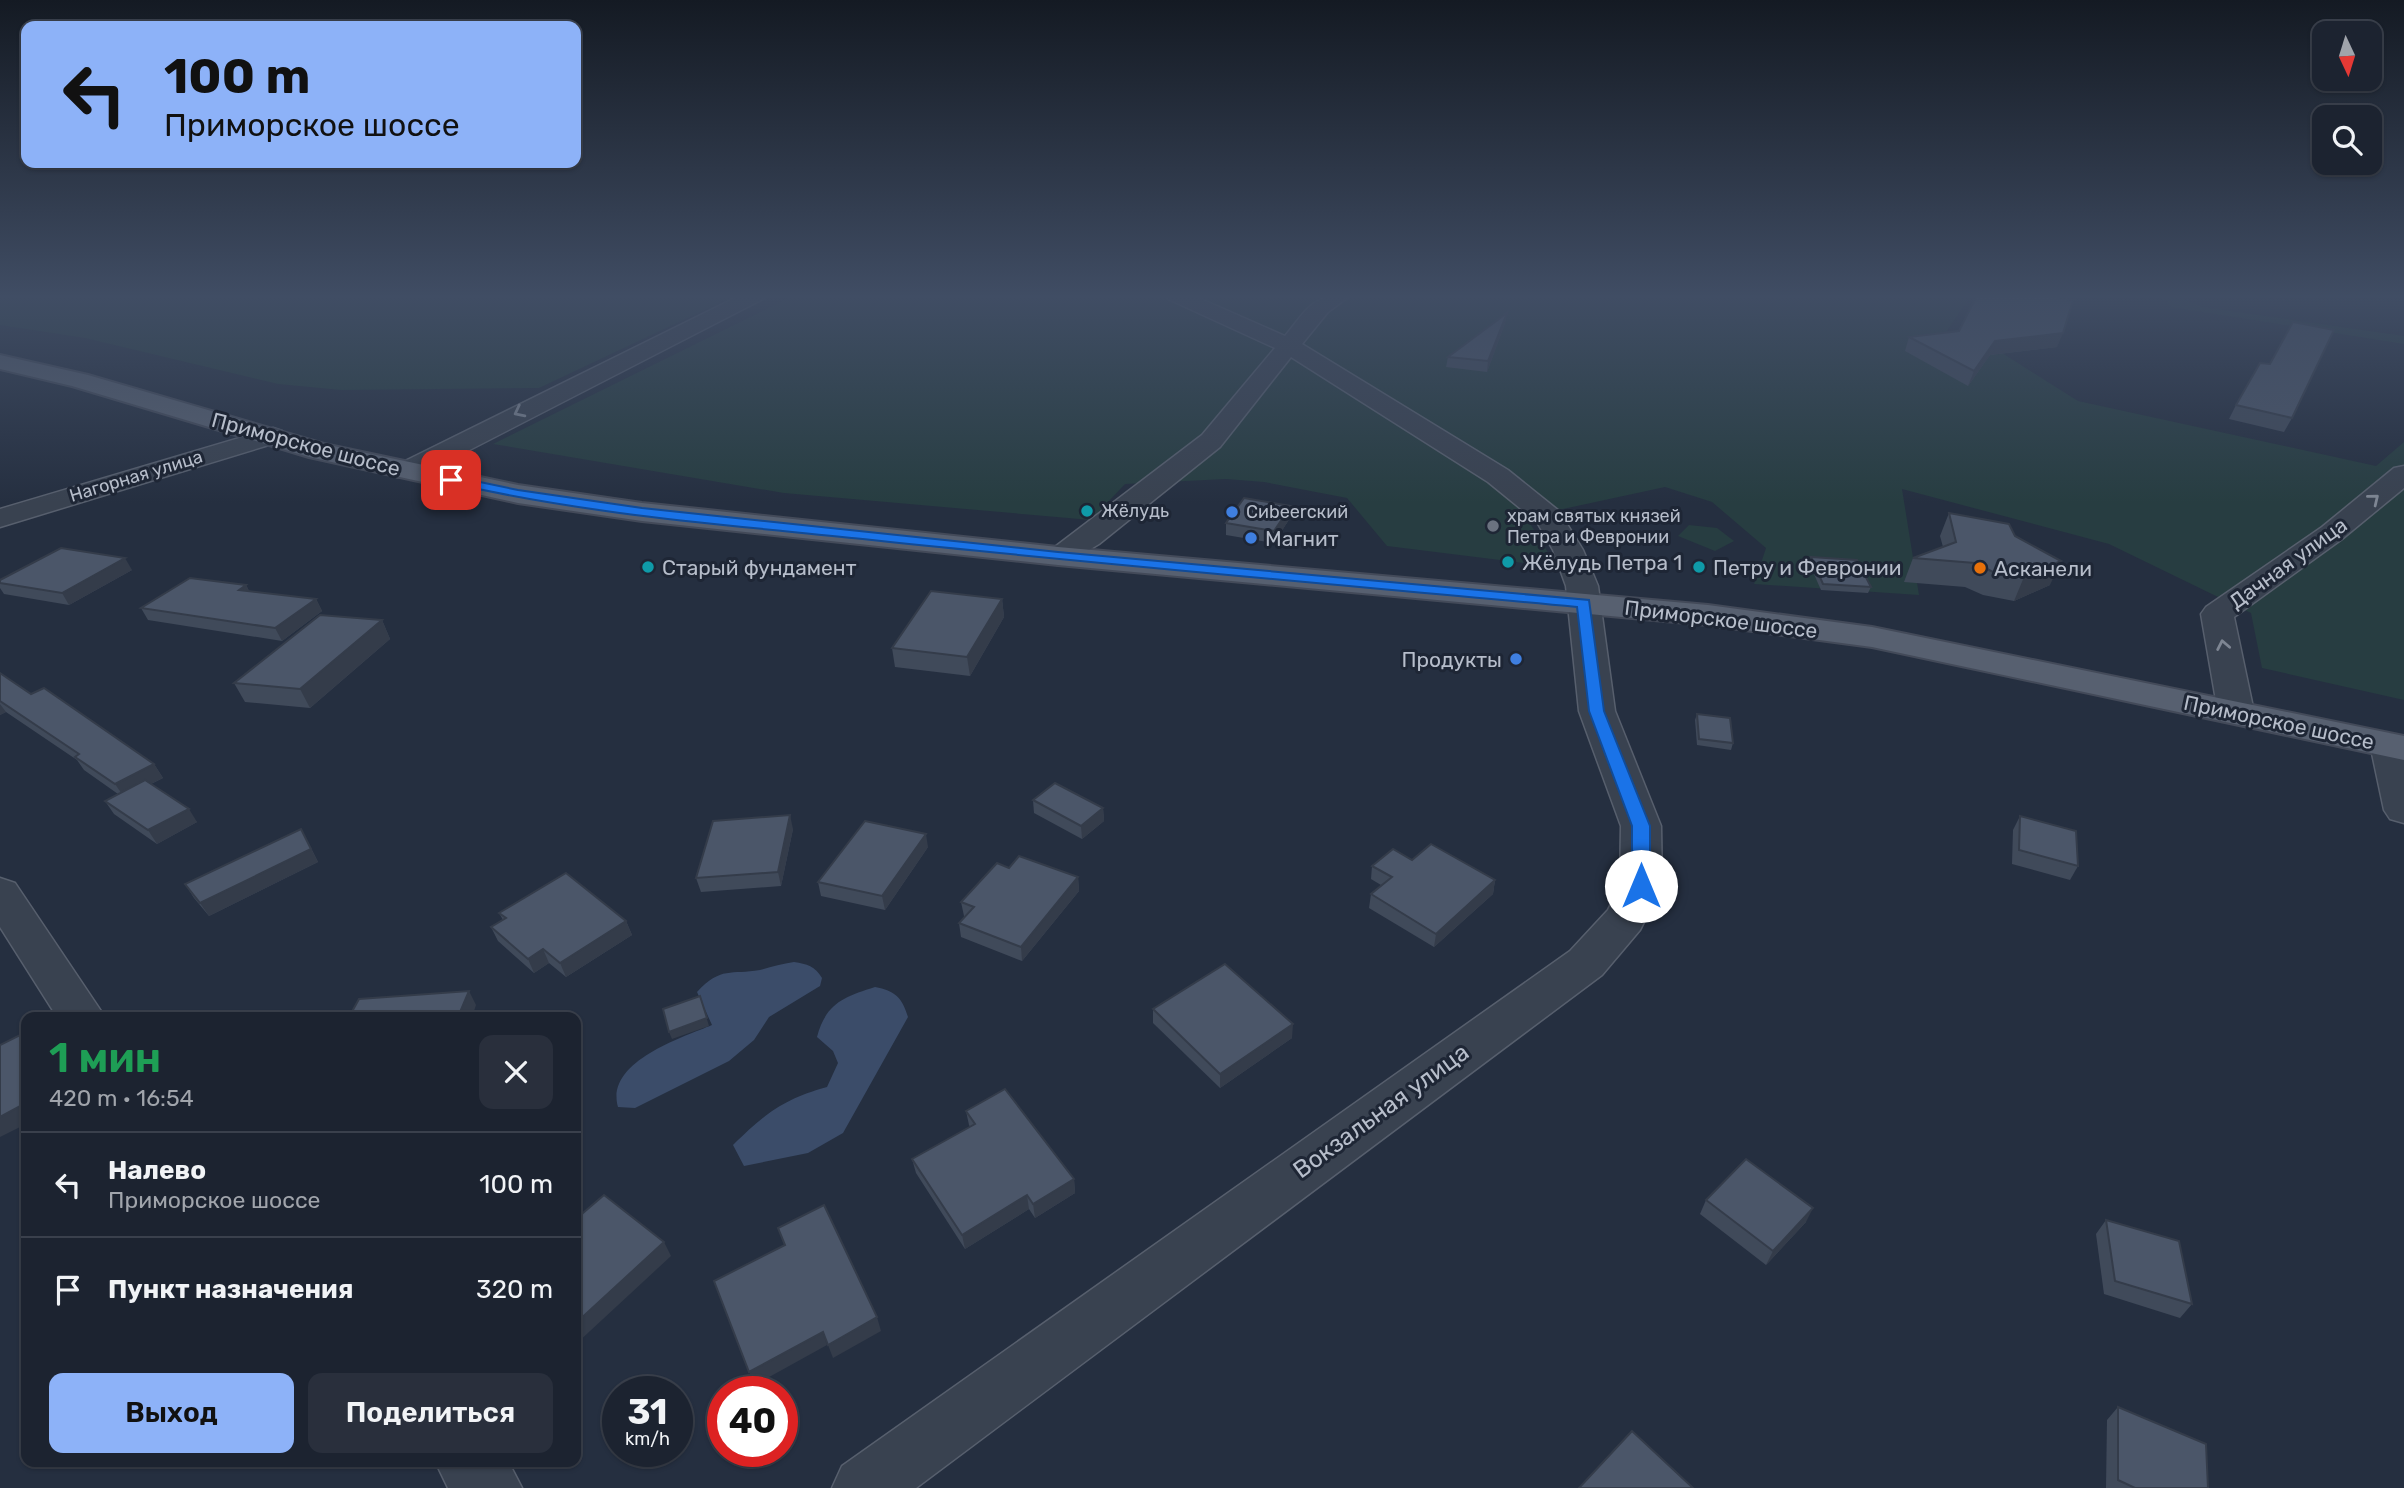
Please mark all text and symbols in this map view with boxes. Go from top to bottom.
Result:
north arrow [2312,21,2382,91]
map controls [2312,21,2382,175]
text: 100 m [164,47,310,105]
icon: left [49,49,140,140]
button: search [2312,105,2382,175]
text: Приморское шоссе [164,106,460,144]
one-way arrow [514,404,526,417]
street label: Приморское шоссе [209,407,403,481]
street label: Нагорная улица [67,445,205,507]
pin [421,450,481,510]
icon: arrive [432,461,470,499]
one-way arrow [2367,494,2379,507]
place label: Жёлудь [1101,500,1169,522]
place label: Сиbeerский [1246,501,1348,523]
marker: Жёлудь [1079,503,1095,519]
marker: Сиbeerский [1224,504,1240,520]
place label: храм святых князей Петра и Февронии [1507,505,1681,548]
street label: Дачная улица [2224,512,2352,614]
marker: храм святых князей Петра и Февронии [1485,518,1501,534]
place label: Магнит [1265,526,1339,551]
marker: Магнит [1243,530,1259,546]
place label: Жёлудь Петра 1 [1522,550,1682,575]
marker: Жёлудь Петра 1 [1500,554,1516,570]
place label: Старый фундамент [662,555,857,580]
place label: Петру и Февронии [1713,555,1902,580]
place label: Асканели [1994,556,2092,581]
marker: Старый фундамент [640,559,656,575]
marker: Петру и Февронии [1691,559,1707,575]
marker: Асканели [1972,560,1988,576]
street label: Приморское шоссе [1623,595,1819,643]
one-way arrow [2216,639,2231,651]
place label: Продукты [1401,647,1502,672]
marker: Продукты [1508,651,1524,667]
street label: Приморское шоссе [2182,690,2376,754]
position arrow [1604,849,1678,923]
text: 1 мин [49,1033,161,1083]
button: close [479,1035,553,1109]
street label: Вокзальная улица [1288,1038,1474,1184]
text: 420 m · 16:54 [49,1084,194,1112]
text: Налево [108,1155,206,1186]
icon: left [49,1166,87,1204]
text: 100 m [479,1169,553,1200]
text: Приморское шоссе [108,1186,321,1214]
icon: arrive [49,1271,87,1309]
text: Пункт назначения [108,1274,353,1305]
text: 320 m [476,1274,553,1305]
button: Выход [49,1373,294,1453]
button: Поделиться [308,1373,553,1453]
speed limit sign: 40 [707,1376,798,1467]
text: 31 [628,1391,667,1433]
text: km/h [625,1428,670,1450]

